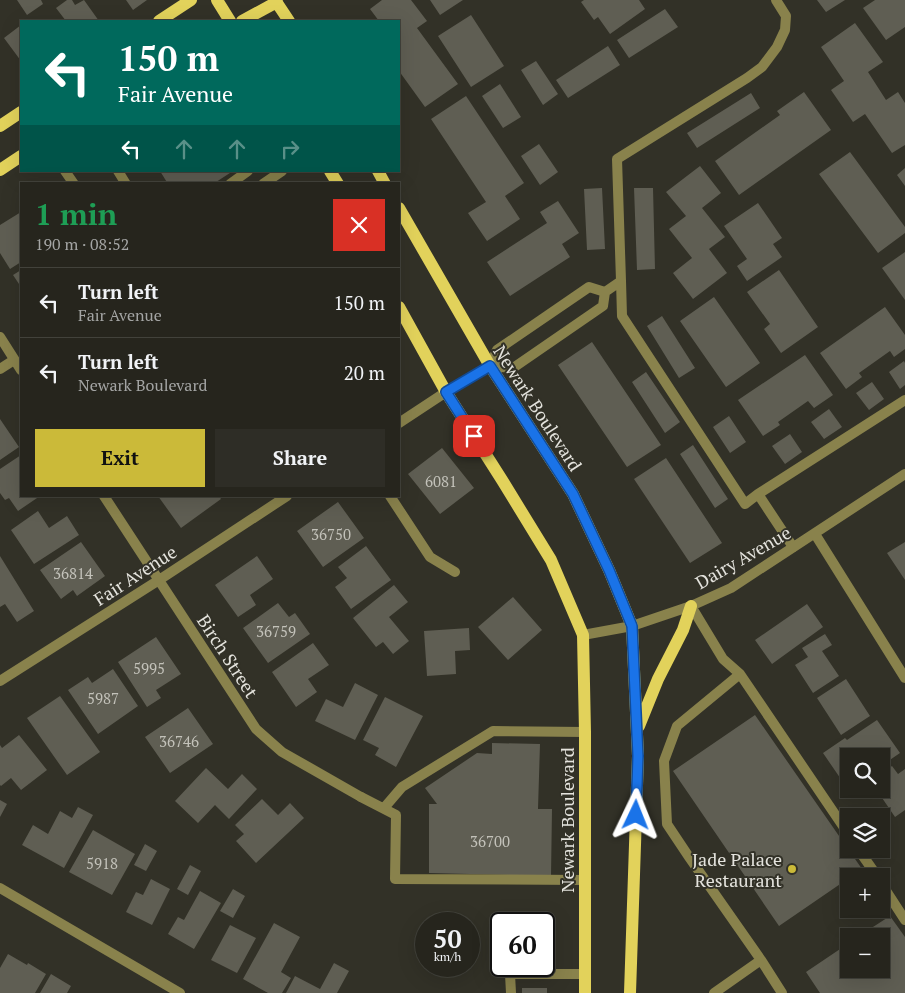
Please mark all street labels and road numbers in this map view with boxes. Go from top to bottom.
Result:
street label: Newark Boulevard [488,340,588,476]
street label: Dairy Avenue [691,520,795,594]
street label: Fair Avenue [89,539,181,611]
street label: Birch Street [192,610,264,703]
street label: Newark Boulevard [555,747,579,893]

